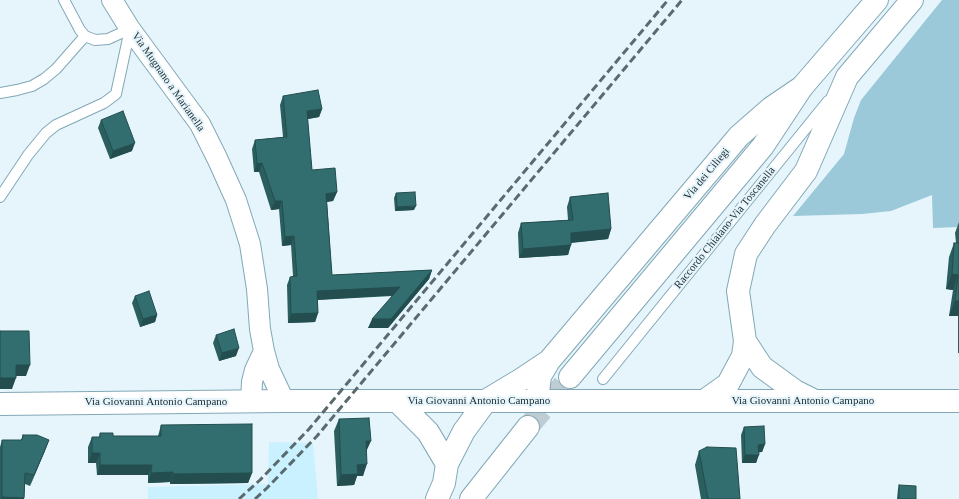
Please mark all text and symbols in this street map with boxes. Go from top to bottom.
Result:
street label: Via Mugnano a Marianella [129,30,207,134]
street label: Via dei Ciliegi [681,145,733,203]
street label: Raccordo Chiaiano-Via Toscanella [672,164,778,292]
street label: Via Giovanni Antonio Campano [408,394,550,408]
street label: Via Giovanni Antonio Campano [732,394,874,408]
street label: Via Giovanni Antonio Campano [85,395,227,409]

